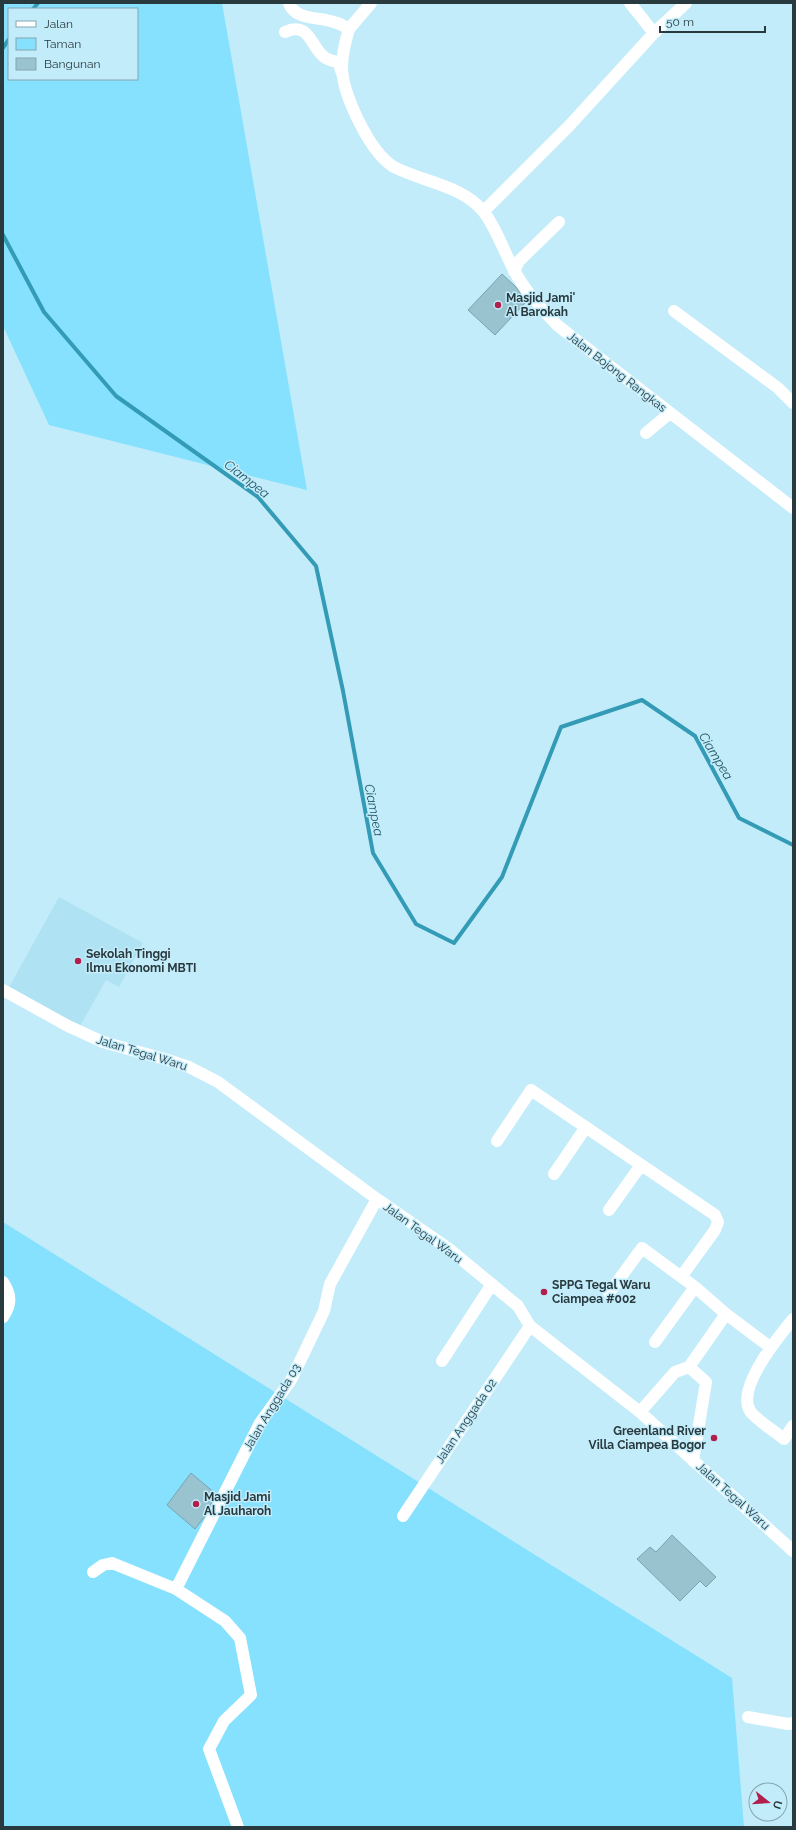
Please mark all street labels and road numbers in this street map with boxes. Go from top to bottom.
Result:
street label: Jalan Bojong Rangkas [565,329,669,415]
street label: Jalan Tegal Waru [95,1033,189,1073]
street label: Jalan Tegal Waru [381,1200,465,1266]
street label: Jalan Anggada 03 [241,1361,303,1453]
street label: Jalan Anggada 02 [433,1376,499,1466]
street label: Jalan Tegal Waru [693,1459,773,1533]

